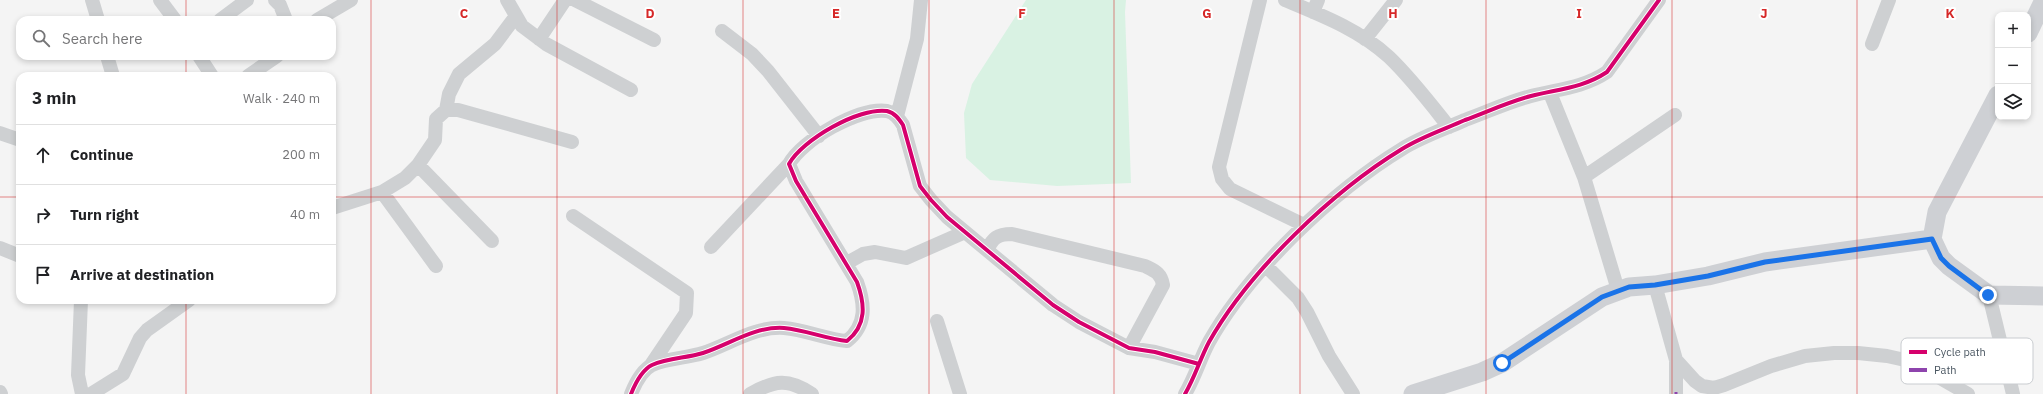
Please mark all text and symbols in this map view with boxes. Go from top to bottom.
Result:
text: C [460,5,469,22]
text: D [645,5,655,22]
text: E [832,5,840,22]
text: F [1018,5,1026,22]
text: G [1202,5,1212,22]
text: H [1388,5,1398,22]
text: I [1576,5,1582,22]
text: J [1760,5,1768,22]
text: K [1945,5,1955,22]
map controls [1995,12,2031,120]
button: + [1995,12,2031,48]
search box [16,16,336,60]
icon: search [30,27,52,49]
text: Search here [62,29,142,48]
button: − [1995,48,2031,84]
button: layers [1995,84,2031,120]
text: 3 min [32,87,76,109]
text: Walk · 240 m [243,90,320,107]
icon: ahead [32,144,54,166]
text: Continue [70,145,134,164]
text: 200 m [282,146,320,163]
icon: right [32,204,54,226]
text: Turn right [70,205,139,224]
text: 40 m [290,206,320,223]
icon: arrive [32,264,54,286]
text: Arrive at destination [70,265,214,284]
route end [1979,286,1997,304]
legend [1901,338,2033,384]
text: Cycle path [1934,345,1986,359]
route start [1493,354,1511,372]
text: Path [1934,363,1957,377]

